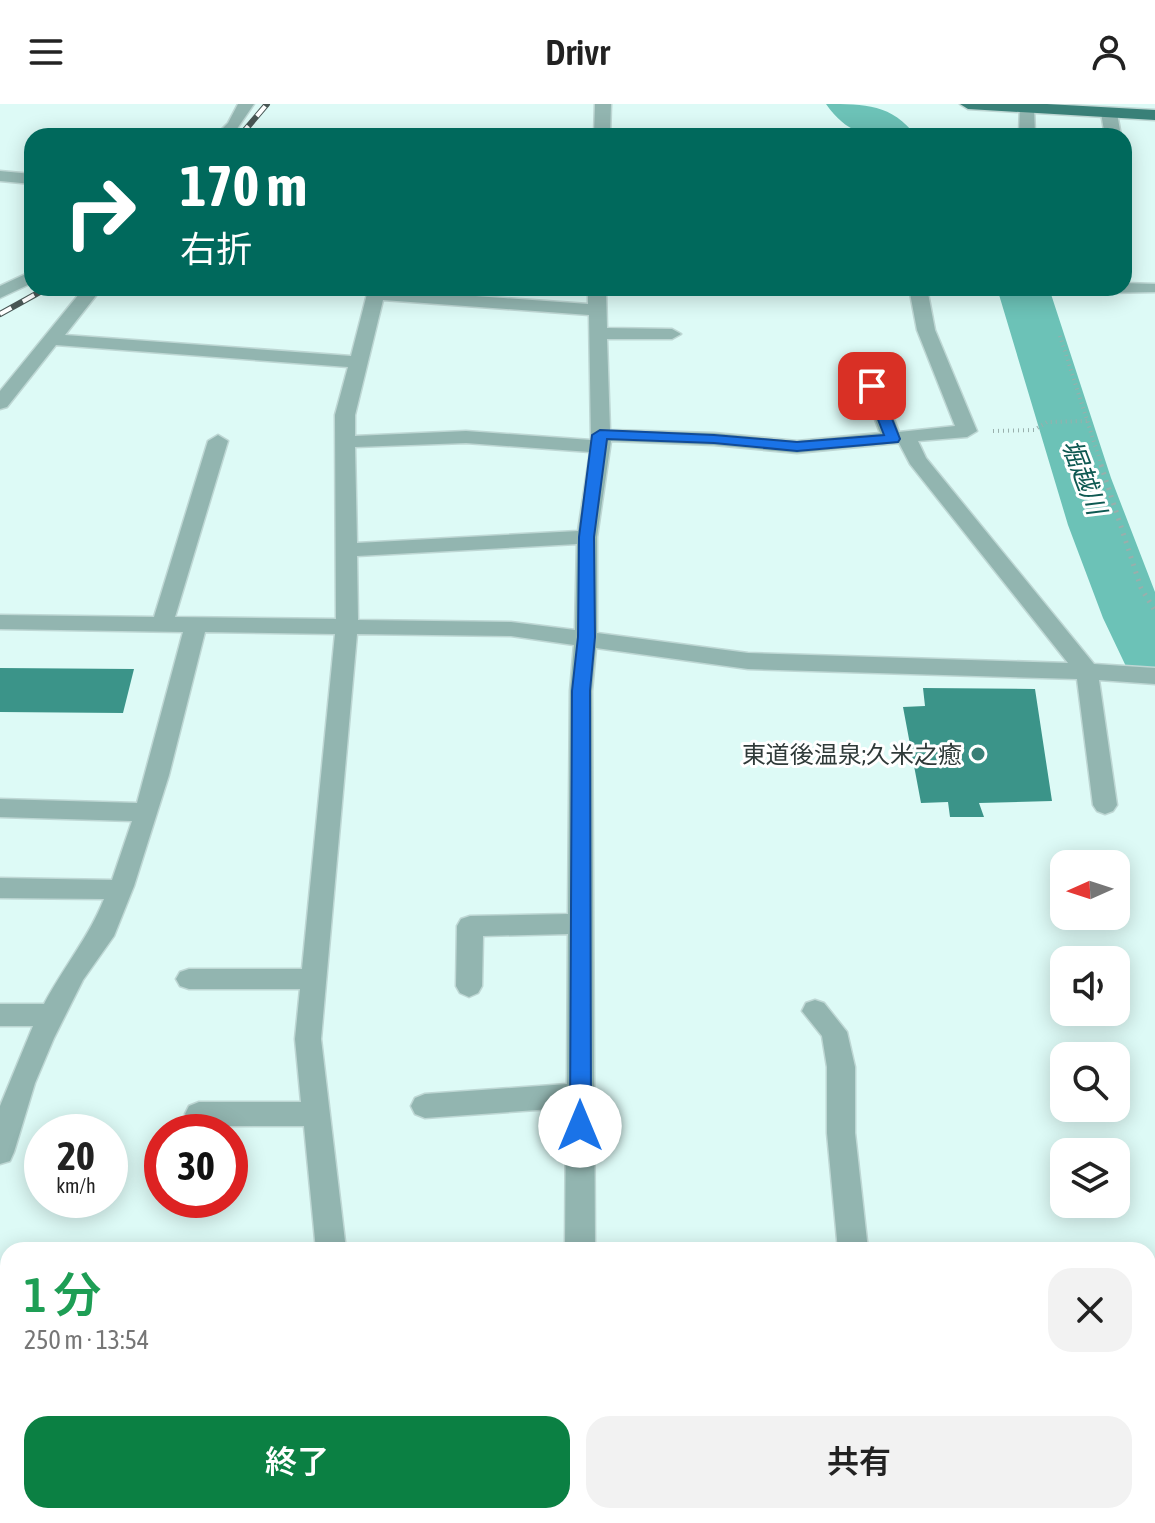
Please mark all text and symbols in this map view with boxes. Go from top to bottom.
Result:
icon: menu [24,30,68,74]
icon: person [1087,30,1131,74]
text: Drivr [545,31,610,73]
text: 170 m [180,154,307,218]
icon: right [48,160,152,264]
text: 右折 [180,228,252,270]
pin [838,352,906,420]
icon: arrive [850,364,894,408]
water label: 堀越川 [1056,435,1113,522]
place label: 東道後温泉;久米之癒 [742,741,962,768]
marker: 東道後温泉;久米之癒 [969,745,987,763]
north arrow [1050,850,1130,930]
map controls [1050,850,1130,1218]
button: sound [1050,946,1130,1026]
button: search [1050,1042,1130,1122]
position arrow [538,1084,622,1168]
speed limit sign: 30 [144,1114,248,1218]
text: 20 [57,1133,95,1178]
button: layers [1050,1138,1130,1218]
text: km/h [56,1174,96,1197]
text: 1 分 [24,1267,101,1322]
button: close [1048,1268,1132,1352]
text: 250 m · 13:54 [24,1325,149,1355]
button: 終了 [24,1416,570,1508]
button: 共有 [586,1416,1132,1508]

